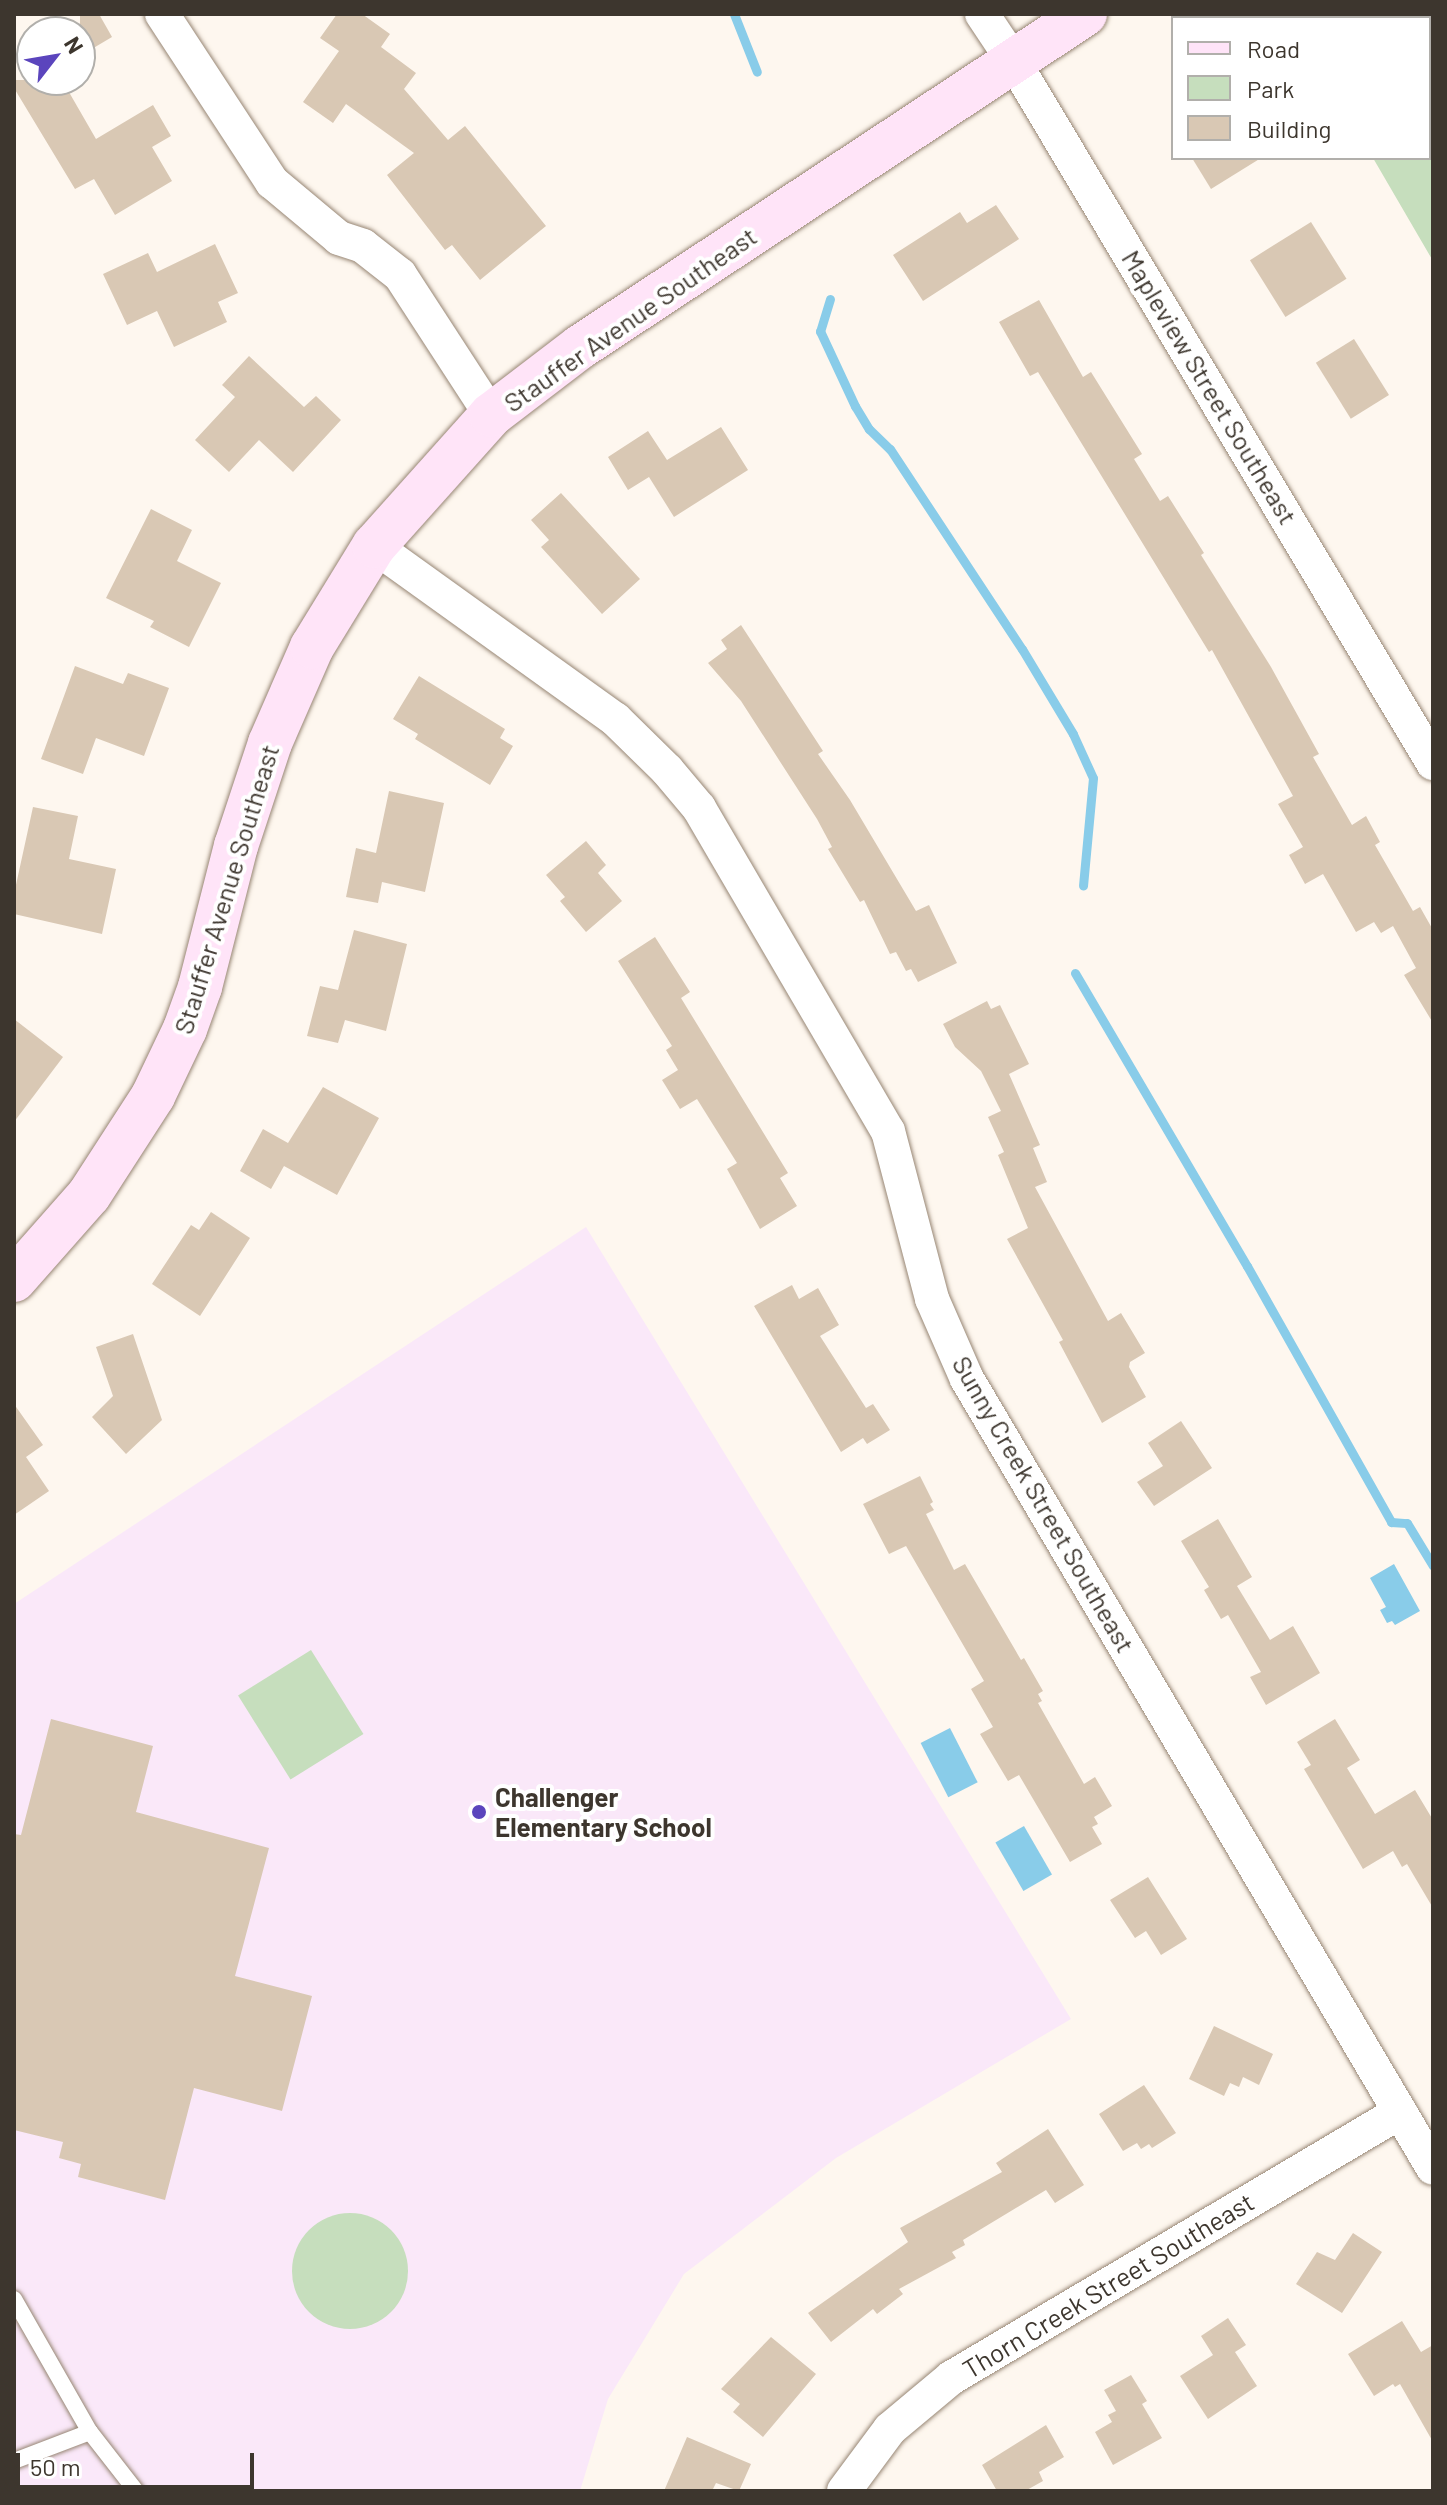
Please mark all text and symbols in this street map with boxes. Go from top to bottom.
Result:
north arrow [16,16,96,96]
legend [1171,16,1431,160]
text: N [60,32,90,58]
text: Road [1247,34,1300,63]
text: Park [1247,74,1294,103]
text: Building [1247,114,1331,143]
street label: Stauffer Avenue Southeast [498,220,762,418]
street label: Mapleview Street Southeast [1116,244,1304,530]
street label: Stauffer Avenue Southeast [167,740,285,1038]
street label: Sunny Creek Street Southeast [946,1350,1142,1658]
place label: Challenger Elementary School [495,1781,712,1842]
marker: Challenger Elementary School [470,1803,488,1821]
street label: Thorn Creek Street Southeast [957,2186,1259,2384]
scale bar [20,2437,258,2487]
text: 50 m [30,2452,81,2481]

